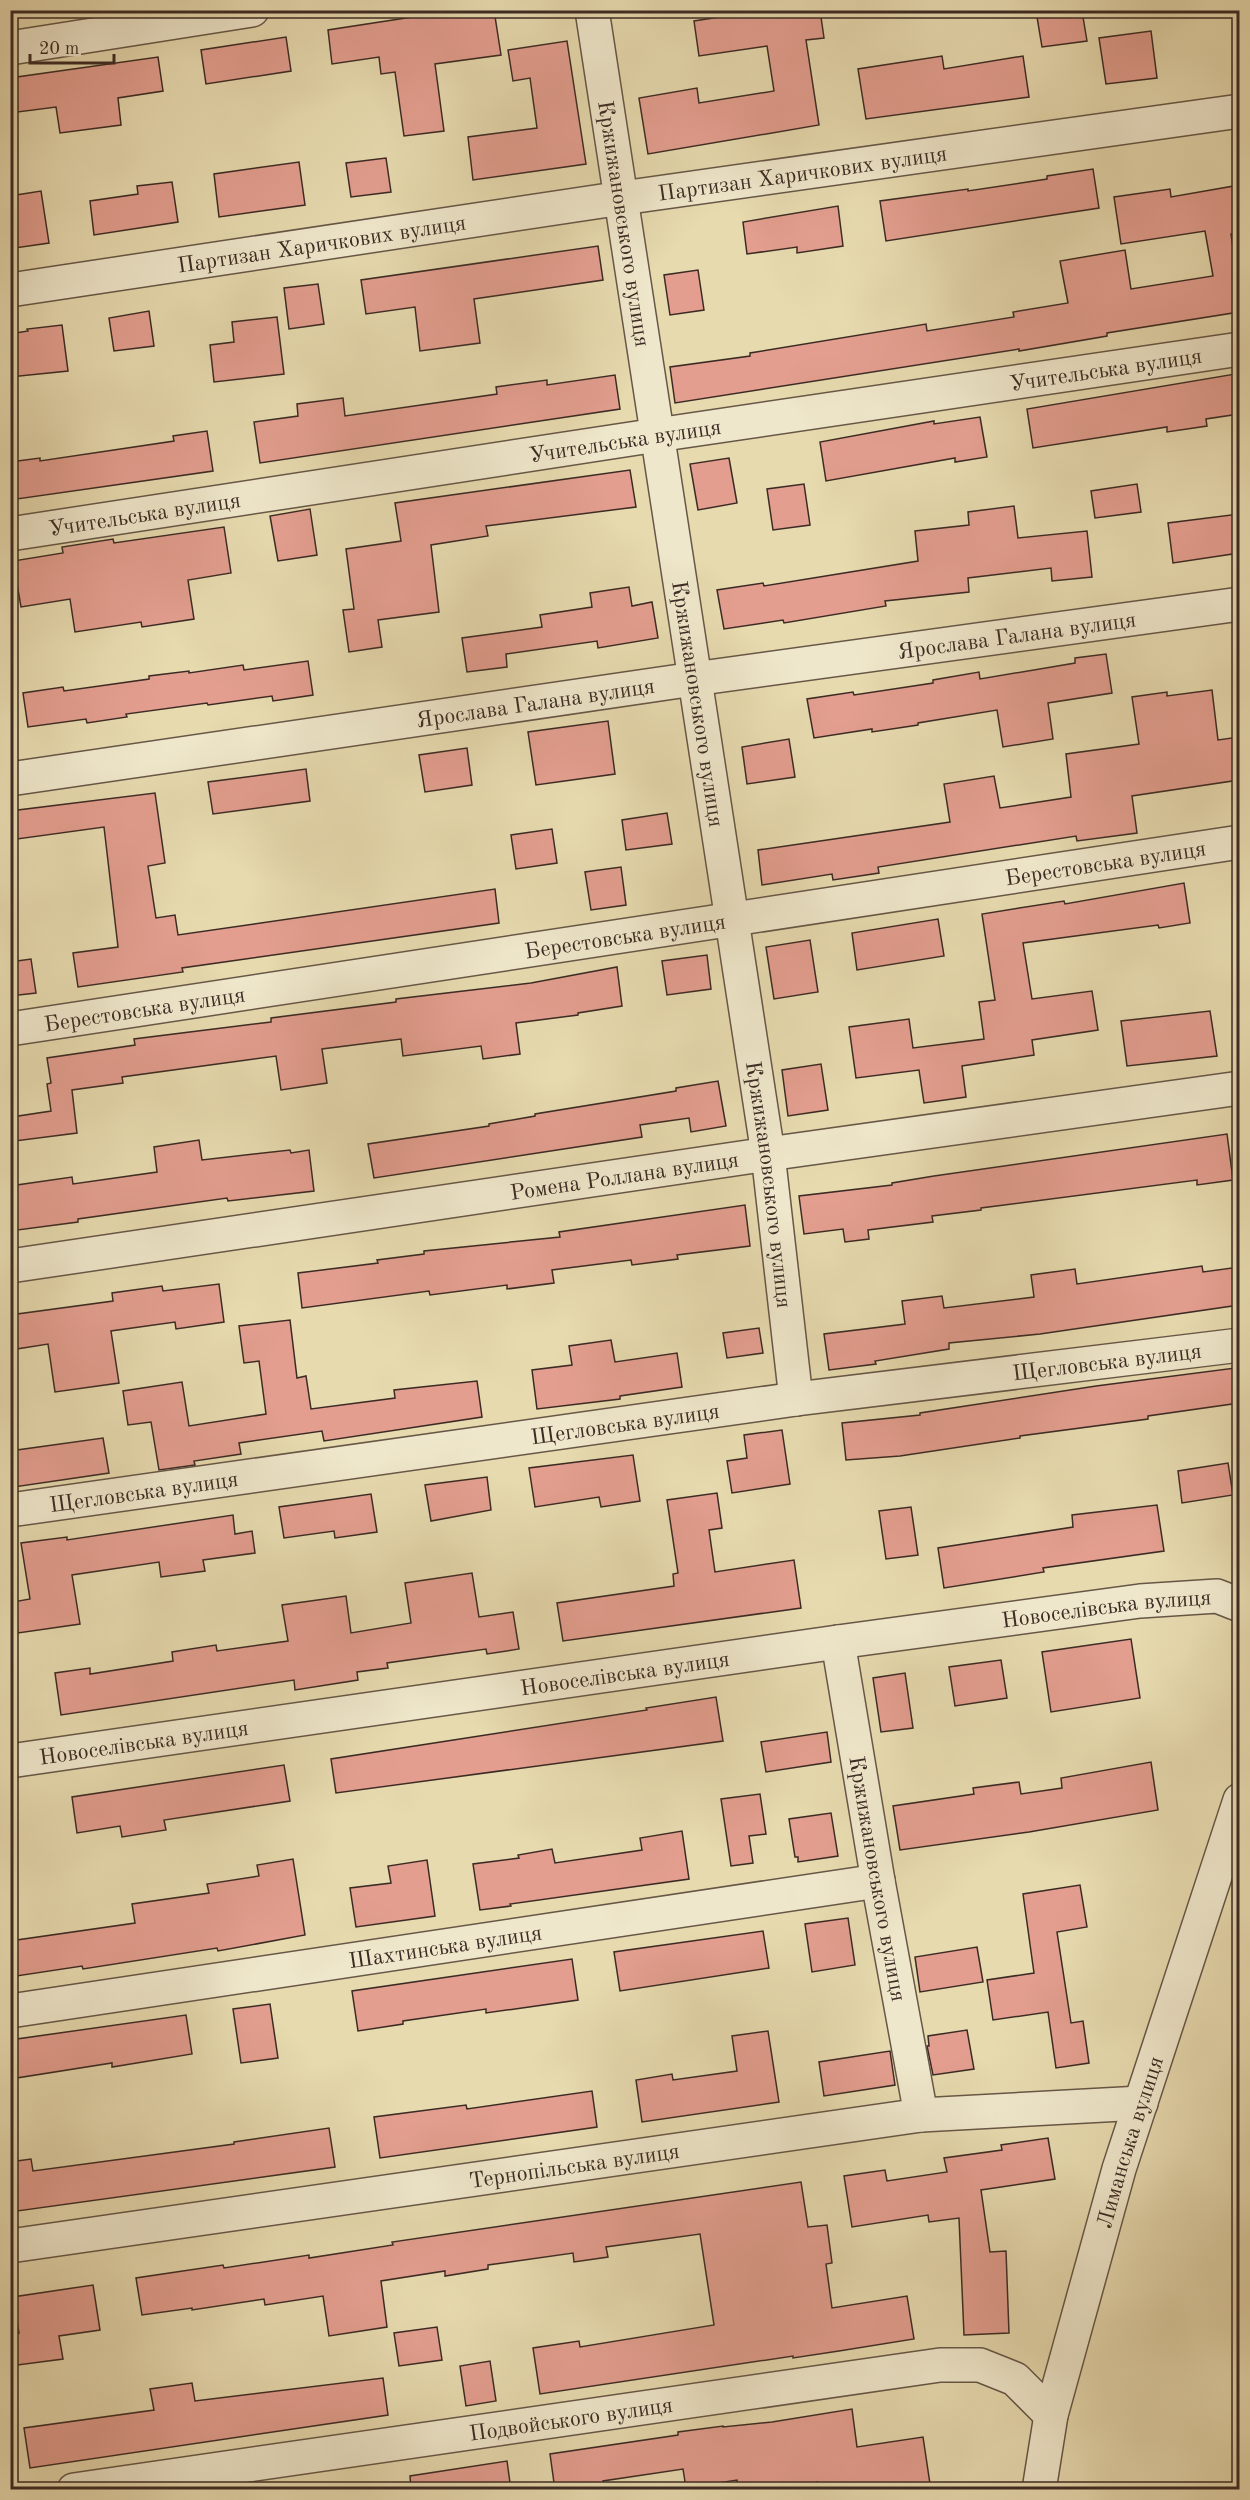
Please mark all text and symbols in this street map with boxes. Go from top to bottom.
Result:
scale bar [30,27,114,65]
text: 20 m [39,40,79,58]
street label: Кржижановського вулиця [593,99,653,349]
street label: Партизан Харичкових вулиця [657,143,949,206]
street label: Партизан Харичкових вулиця [176,213,468,278]
street label: Учительська вулиця [1008,346,1203,396]
street label: Учительська вулиця [528,417,723,467]
street label: Учительська вулиця [47,490,242,541]
street label: Кржижановського вулиця [667,579,727,829]
street label: Ярослава Галана вулиця [896,609,1138,664]
street label: Ярослава Галана вулиця [415,676,656,732]
street label: Берестовська вулиця [1004,838,1208,891]
street label: Берестовська вулиця [523,911,727,964]
street label: Берестовська вулиця [43,984,247,1037]
street label: Кржижановського вулиця [741,1060,795,1309]
street label: Ромена Роллана вулиця [509,1149,740,1205]
street label: Щегловська вулиця [1011,1341,1203,1386]
street label: Щегловська вулиця [529,1401,721,1449]
street label: Щегловська вулиця [48,1469,240,1517]
street label: Новоселівська вулиця [1000,1587,1212,1633]
street label: Новоселівська вулиця [519,1649,731,1701]
street label: Новоселівська вулиця [38,1718,250,1770]
street label: Кржижановського вулиця [844,1754,909,2003]
street label: Шахтинська вулиця [347,1922,544,1973]
street label: Лиманська вулиця [1094,2054,1168,2231]
street label: Тернопільська вулиця [468,2141,681,2193]
street label: Подвойського вулиця [468,2395,674,2446]

